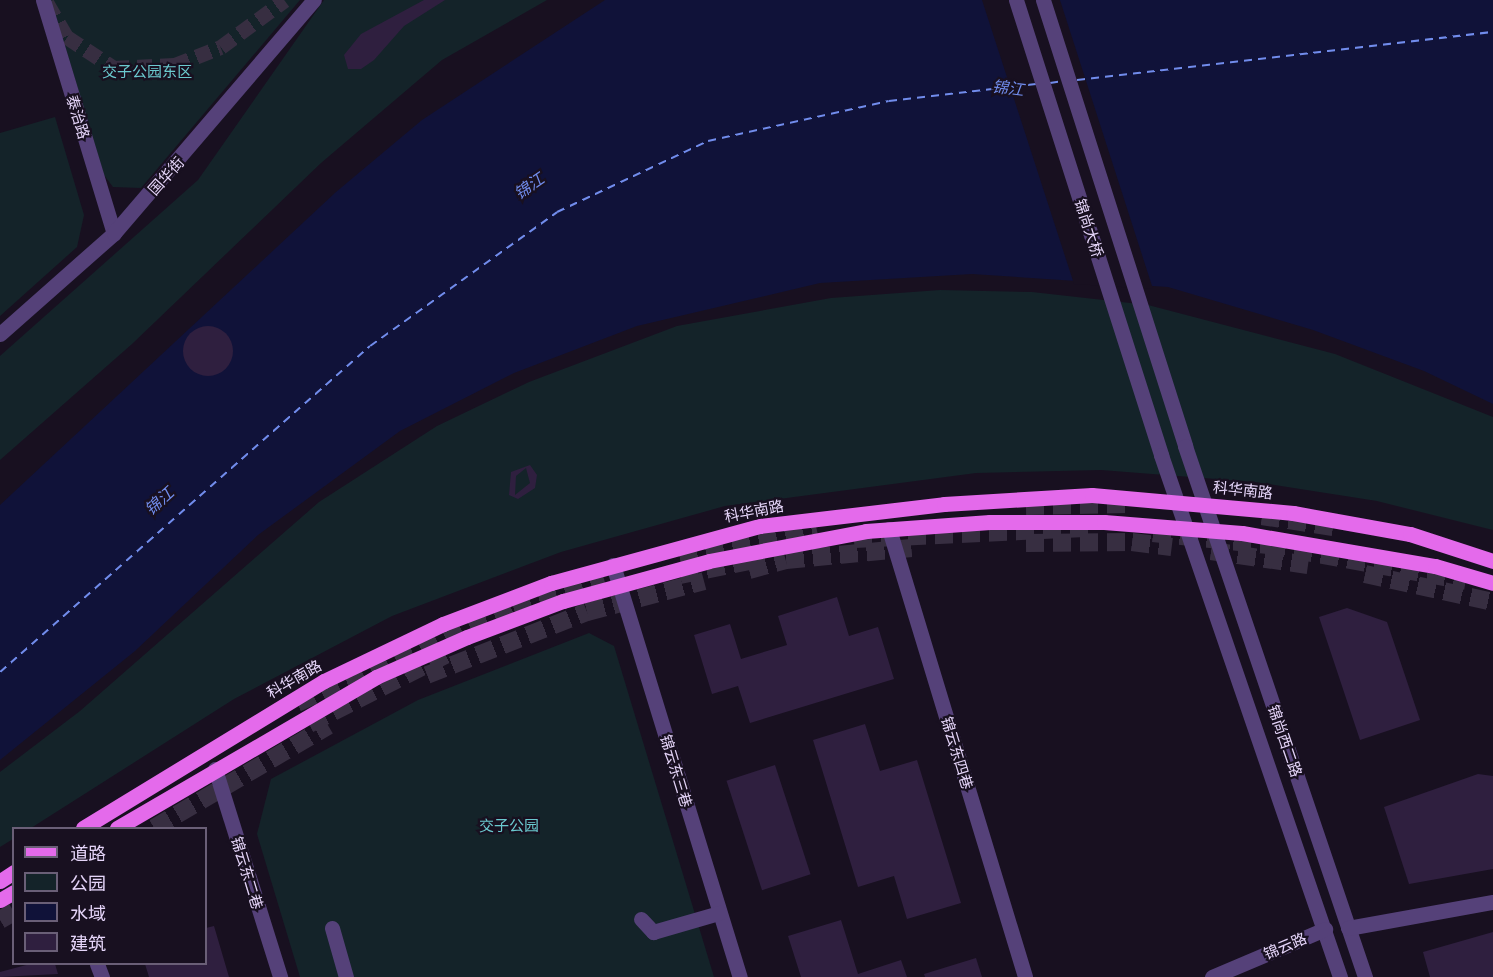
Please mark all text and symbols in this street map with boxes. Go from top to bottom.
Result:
park label: 交子公园东区 [102,63,192,81]
water label: 锦江 [991,77,1025,99]
street label: 泰治路 [63,93,93,141]
street label: 国华街 [144,153,188,199]
water label: 锦江 [510,169,548,203]
street label: 锦尚大桥 [1071,197,1107,259]
street label: 科华南路 [1212,478,1274,502]
water label: 锦江 [141,483,177,519]
street label: 科华南路 [723,496,785,526]
street label: 科华南路 [264,656,324,702]
street label: 锦尚西二路 [1264,703,1306,779]
street label: 锦云东四巷 [937,715,977,791]
street label: 锦云东三巷 [656,733,696,809]
park label: 交子公园 [479,817,539,835]
legend [12,827,207,965]
street label: 锦云东二巷 [227,835,267,911]
text: 道路 [70,842,106,864]
text: 公园 [70,872,106,894]
text: 水域 [70,902,106,924]
street label: 锦云路 [1261,929,1309,963]
text: 建筑 [70,932,106,954]

